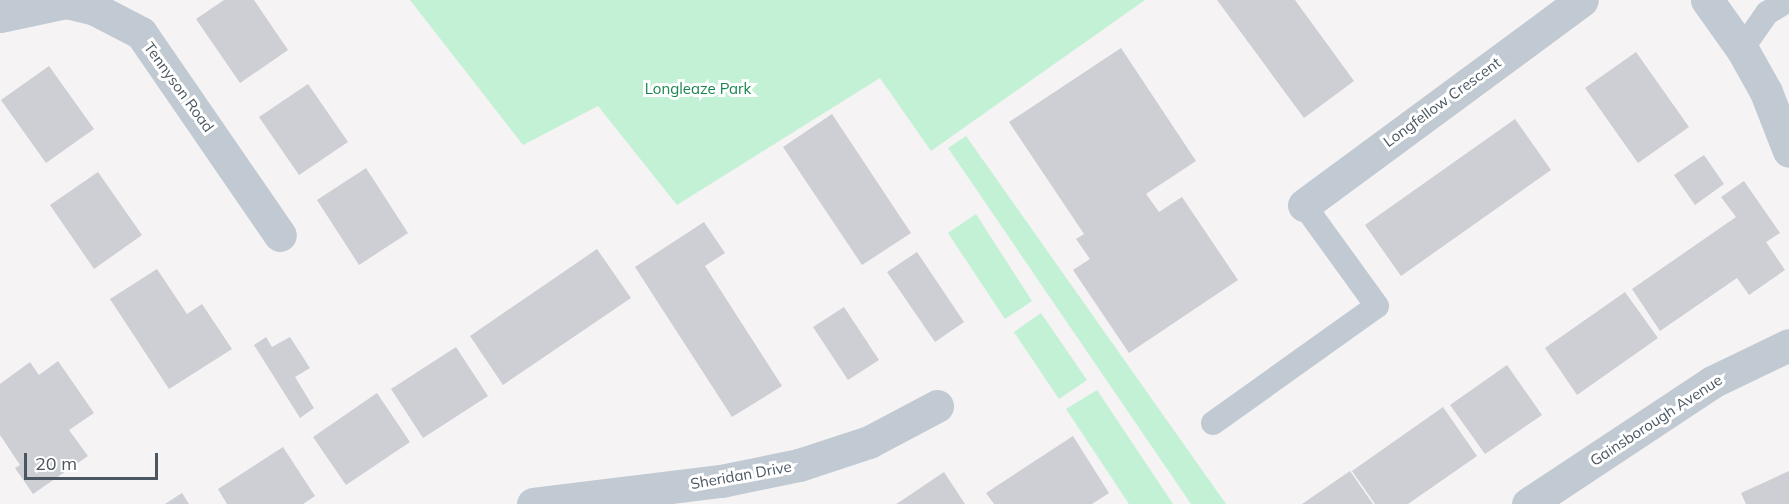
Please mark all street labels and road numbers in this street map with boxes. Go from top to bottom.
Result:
street label: Tennyson Road [140,38,218,136]
street label: Longfellow Crescent [1380,53,1504,151]
street label: Gainsborough Avenue [1587,371,1725,469]
street label: Sheridan Drive [689,457,793,493]

